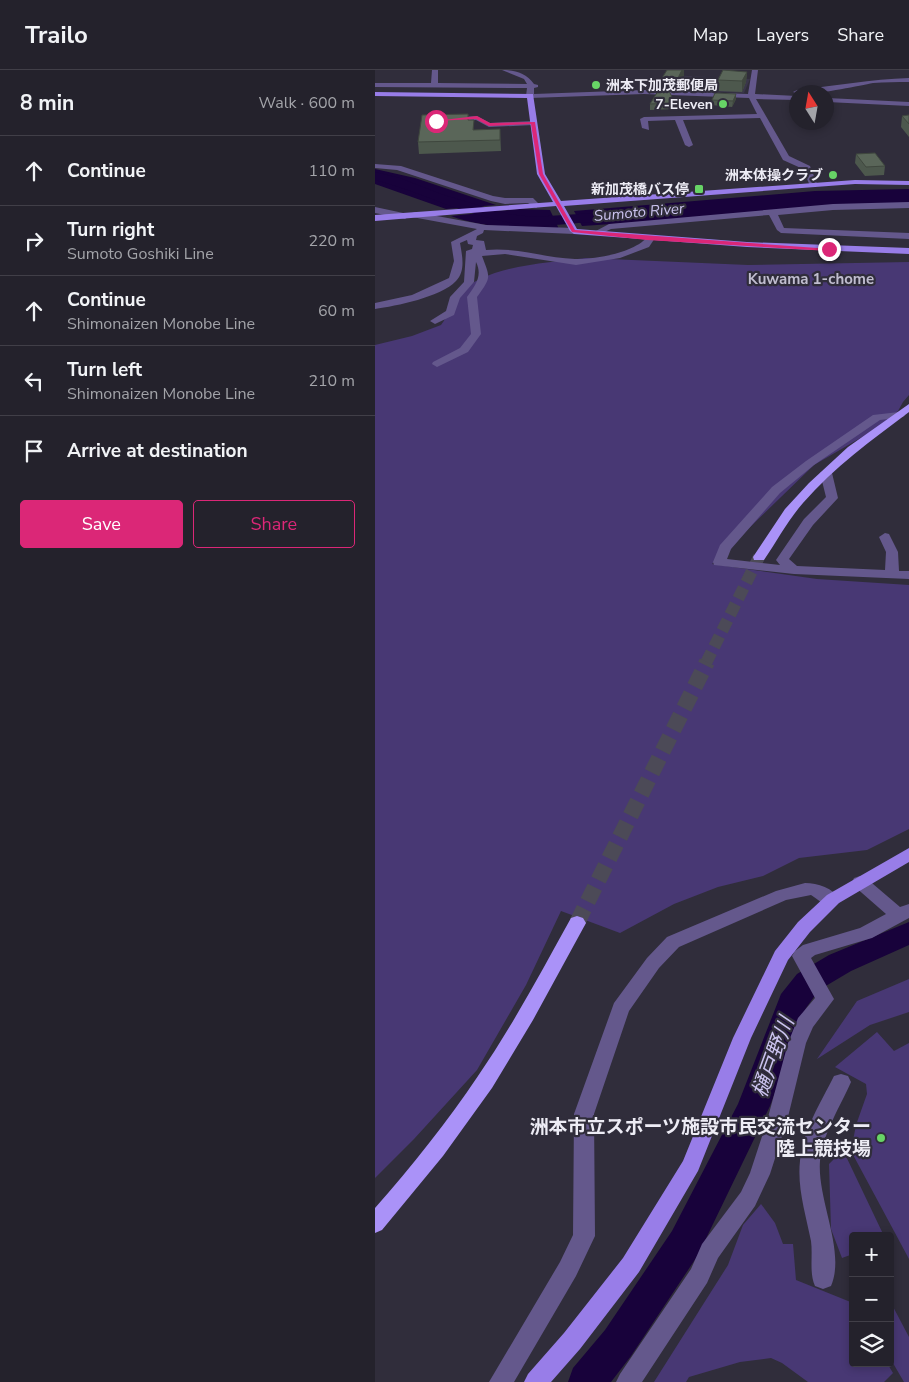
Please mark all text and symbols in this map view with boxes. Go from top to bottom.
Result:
text: Trailo [25,19,88,51]
text: Map [693,23,728,47]
text: Layers [756,23,809,47]
text: Share [837,23,884,47]
place label: 洲本下加茂郵便局 [606,76,718,95]
marker: 洲本下加茂郵便局 [590,79,602,91]
north arrow [789,85,834,130]
text: 8 min [20,89,74,117]
text: Walk · 600 m [259,92,355,114]
place label: 7-Eleven [655,95,713,114]
marker: 7-Eleven [717,98,729,110]
route start [425,110,448,133]
icon: ahead [20,157,48,185]
text: Continue [67,158,146,184]
text: 110 m [308,160,355,182]
place label: 洲本体操クラブ [725,166,823,185]
marker: 洲本体操クラブ [827,169,839,181]
place label: 新加茂橋バス停 [591,180,689,199]
marker: 新加茂橋バス停 [693,183,705,195]
water label: Sumoto River [593,198,686,226]
text: Turn right [67,217,154,243]
icon: right [20,227,48,255]
text: 220 m [308,230,355,252]
route end [818,238,841,261]
text: Sumoto Goshiki Line [67,243,214,265]
district label: Kuwama 1-chome [748,269,874,289]
text: Continue [67,287,146,313]
icon: ahead [20,297,48,325]
text: 60 m [318,300,355,322]
text: Shimonaizen Monobe Line [67,313,255,335]
text: Turn left [67,357,142,383]
icon: left [20,367,48,395]
text: 210 m [308,370,355,392]
text: Shimonaizen Monobe Line [67,383,255,405]
icon: arrive [20,437,48,465]
text: Arrive at destination [67,438,248,464]
button: Save [20,500,183,548]
button: Share [193,500,355,548]
water label: 樋戸野川 [745,1011,801,1101]
place label: 洲本市立スポーツ施設市民交流センター 陸上競技場 [529,1114,871,1162]
marker: 洲本市立スポーツ施設市民交流センター 陸上競技場 [875,1132,887,1144]
map controls [849,1232,894,1367]
button: + [849,1232,894,1277]
button: − [849,1277,894,1322]
button: layers [849,1322,894,1367]

